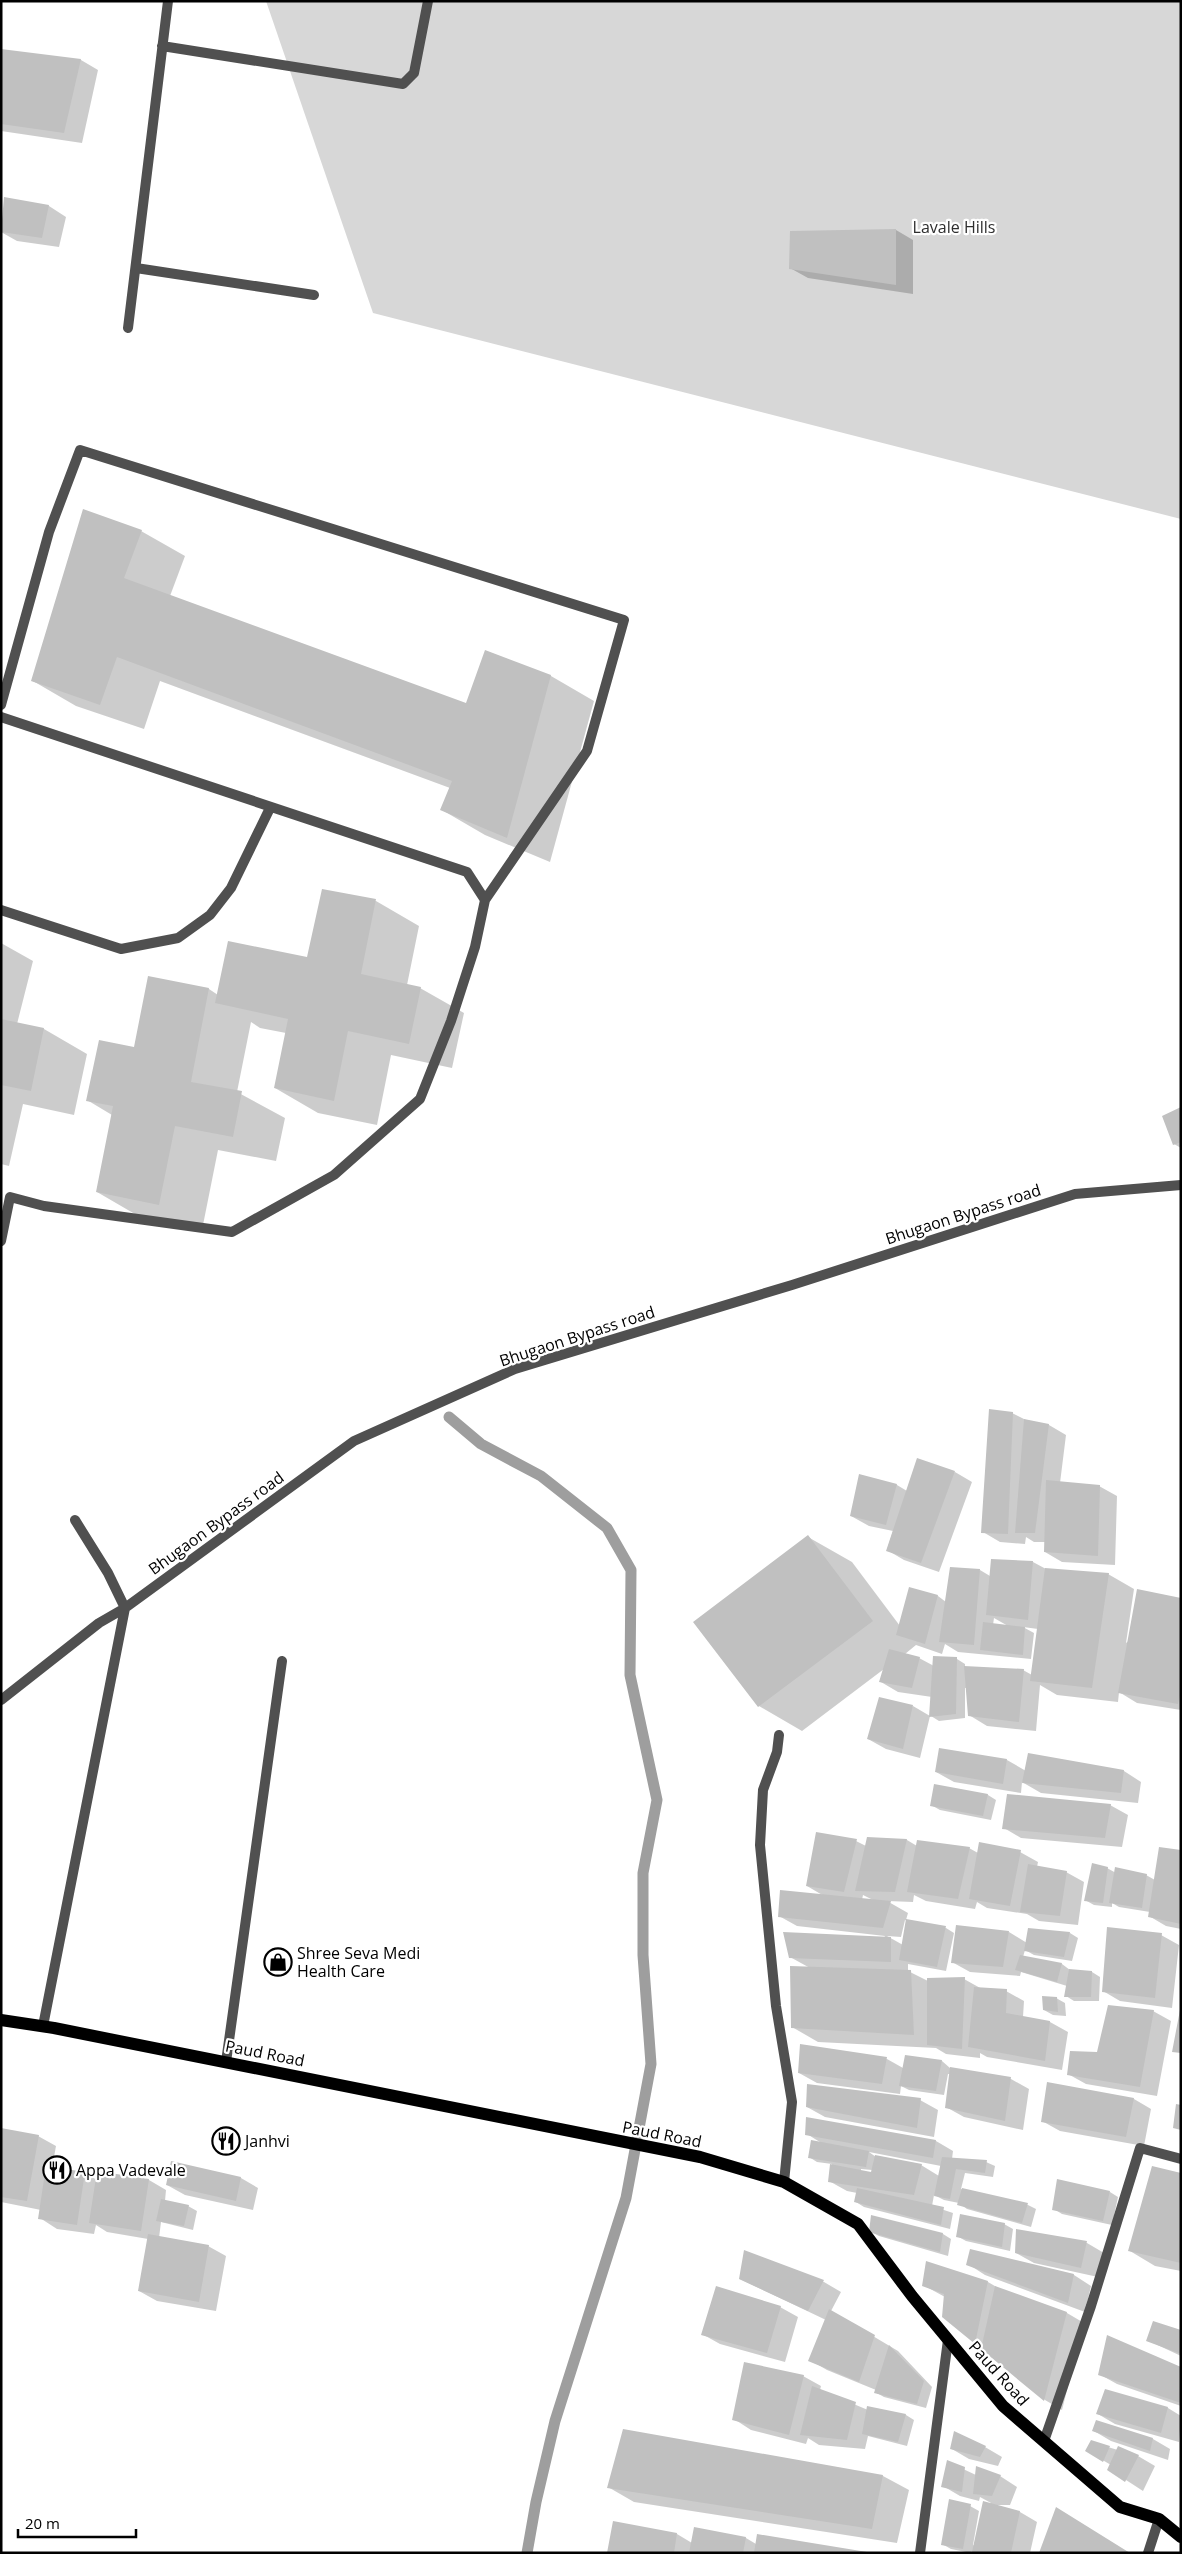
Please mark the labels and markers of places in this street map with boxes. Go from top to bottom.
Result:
place label: Shree Seva Medi Health Care [297,1942,420,1982]
shop icon: Shree Seva Medi Health Care [263,1947,293,1977]
restaurant icon: Janhvi [211,2126,241,2156]
place label: Janhvi [243,2130,290,2152]
restaurant icon: Appa Vadevale [42,2155,72,2185]
place label: Appa Vadevale [76,2159,186,2181]

